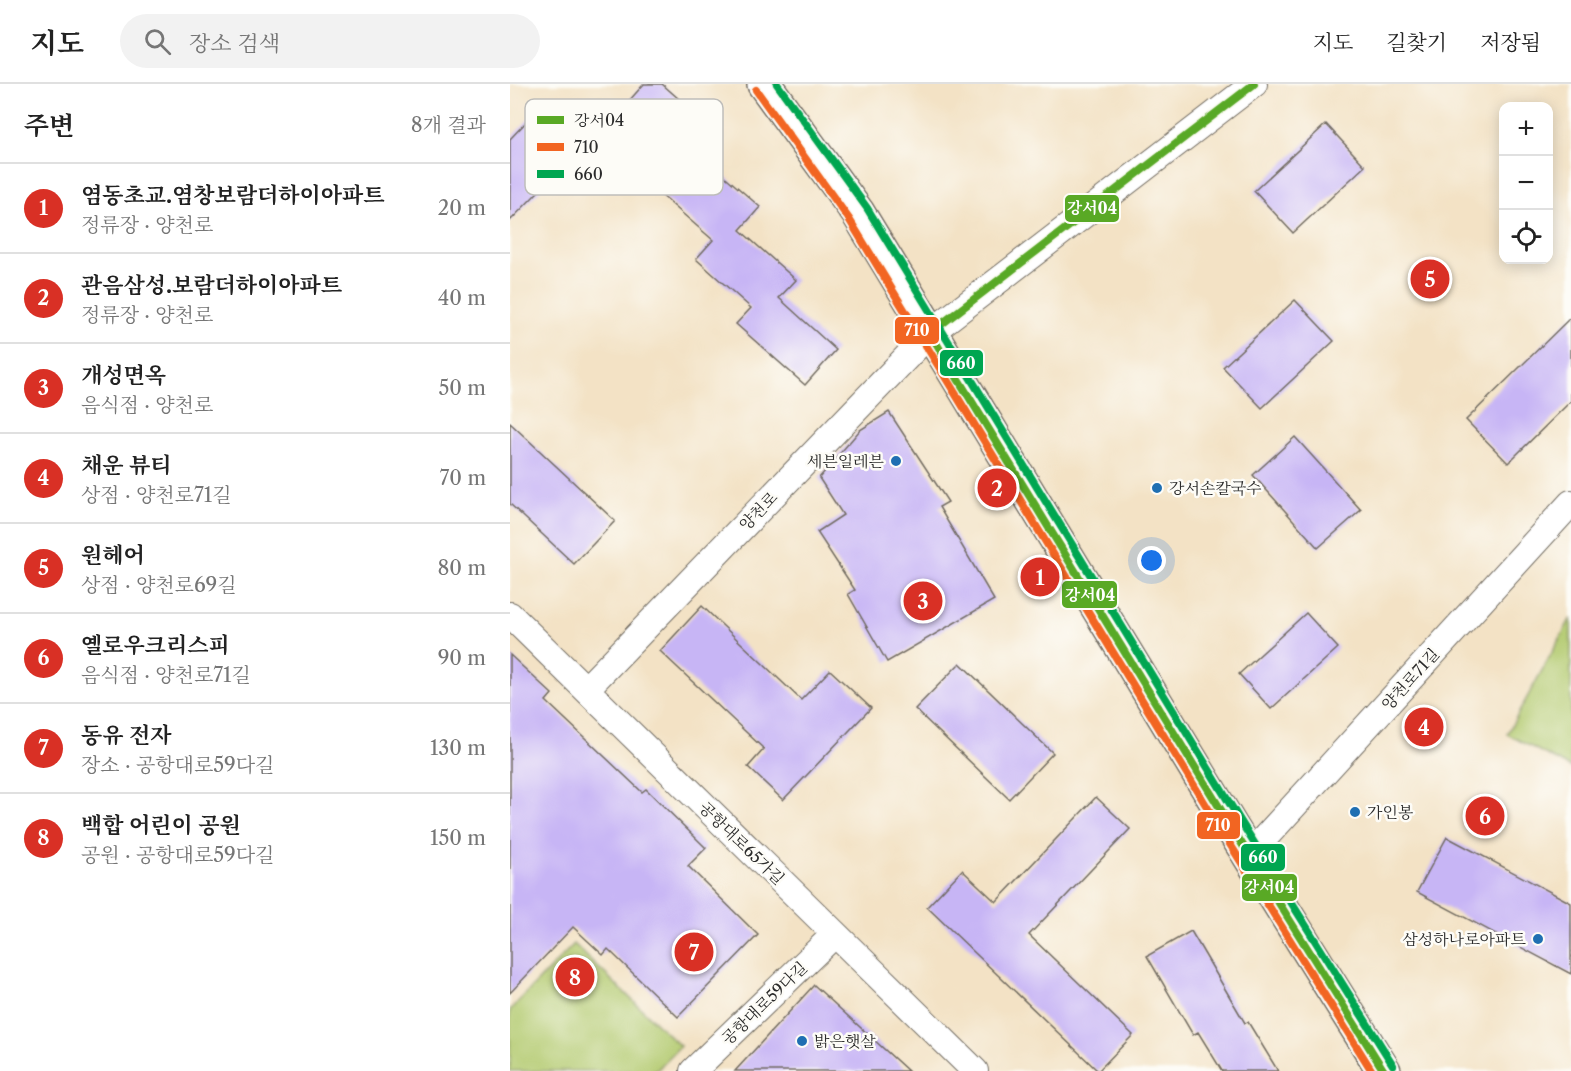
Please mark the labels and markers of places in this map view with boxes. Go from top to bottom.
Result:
pin: 5 [1410,256,1450,302]
place label: 세븐일레븐 [807,451,885,471]
marker: 세븐일레븐 [889,454,903,468]
pin: 2 [978,466,1016,510]
place label: 강서손칼국수 [1169,478,1262,498]
marker: 강서손칼국수 [1150,481,1164,495]
pin: 1 [1020,554,1060,600]
pin: 3 [904,578,942,624]
pin: 4 [1404,704,1444,750]
pin: 6 [1466,794,1504,838]
place label: 가인봉 [1367,802,1413,822]
marker: 가인봉 [1348,805,1362,819]
place label: 삼성하나로아파트 [1402,929,1527,949]
pin: 7 [674,930,714,974]
marker: 삼성하나로아파트 [1531,932,1545,946]
pin: 8 [556,954,594,1000]
place label: 밝은햇살 [814,1031,876,1051]
marker: 밝은햇살 [795,1034,809,1048]

